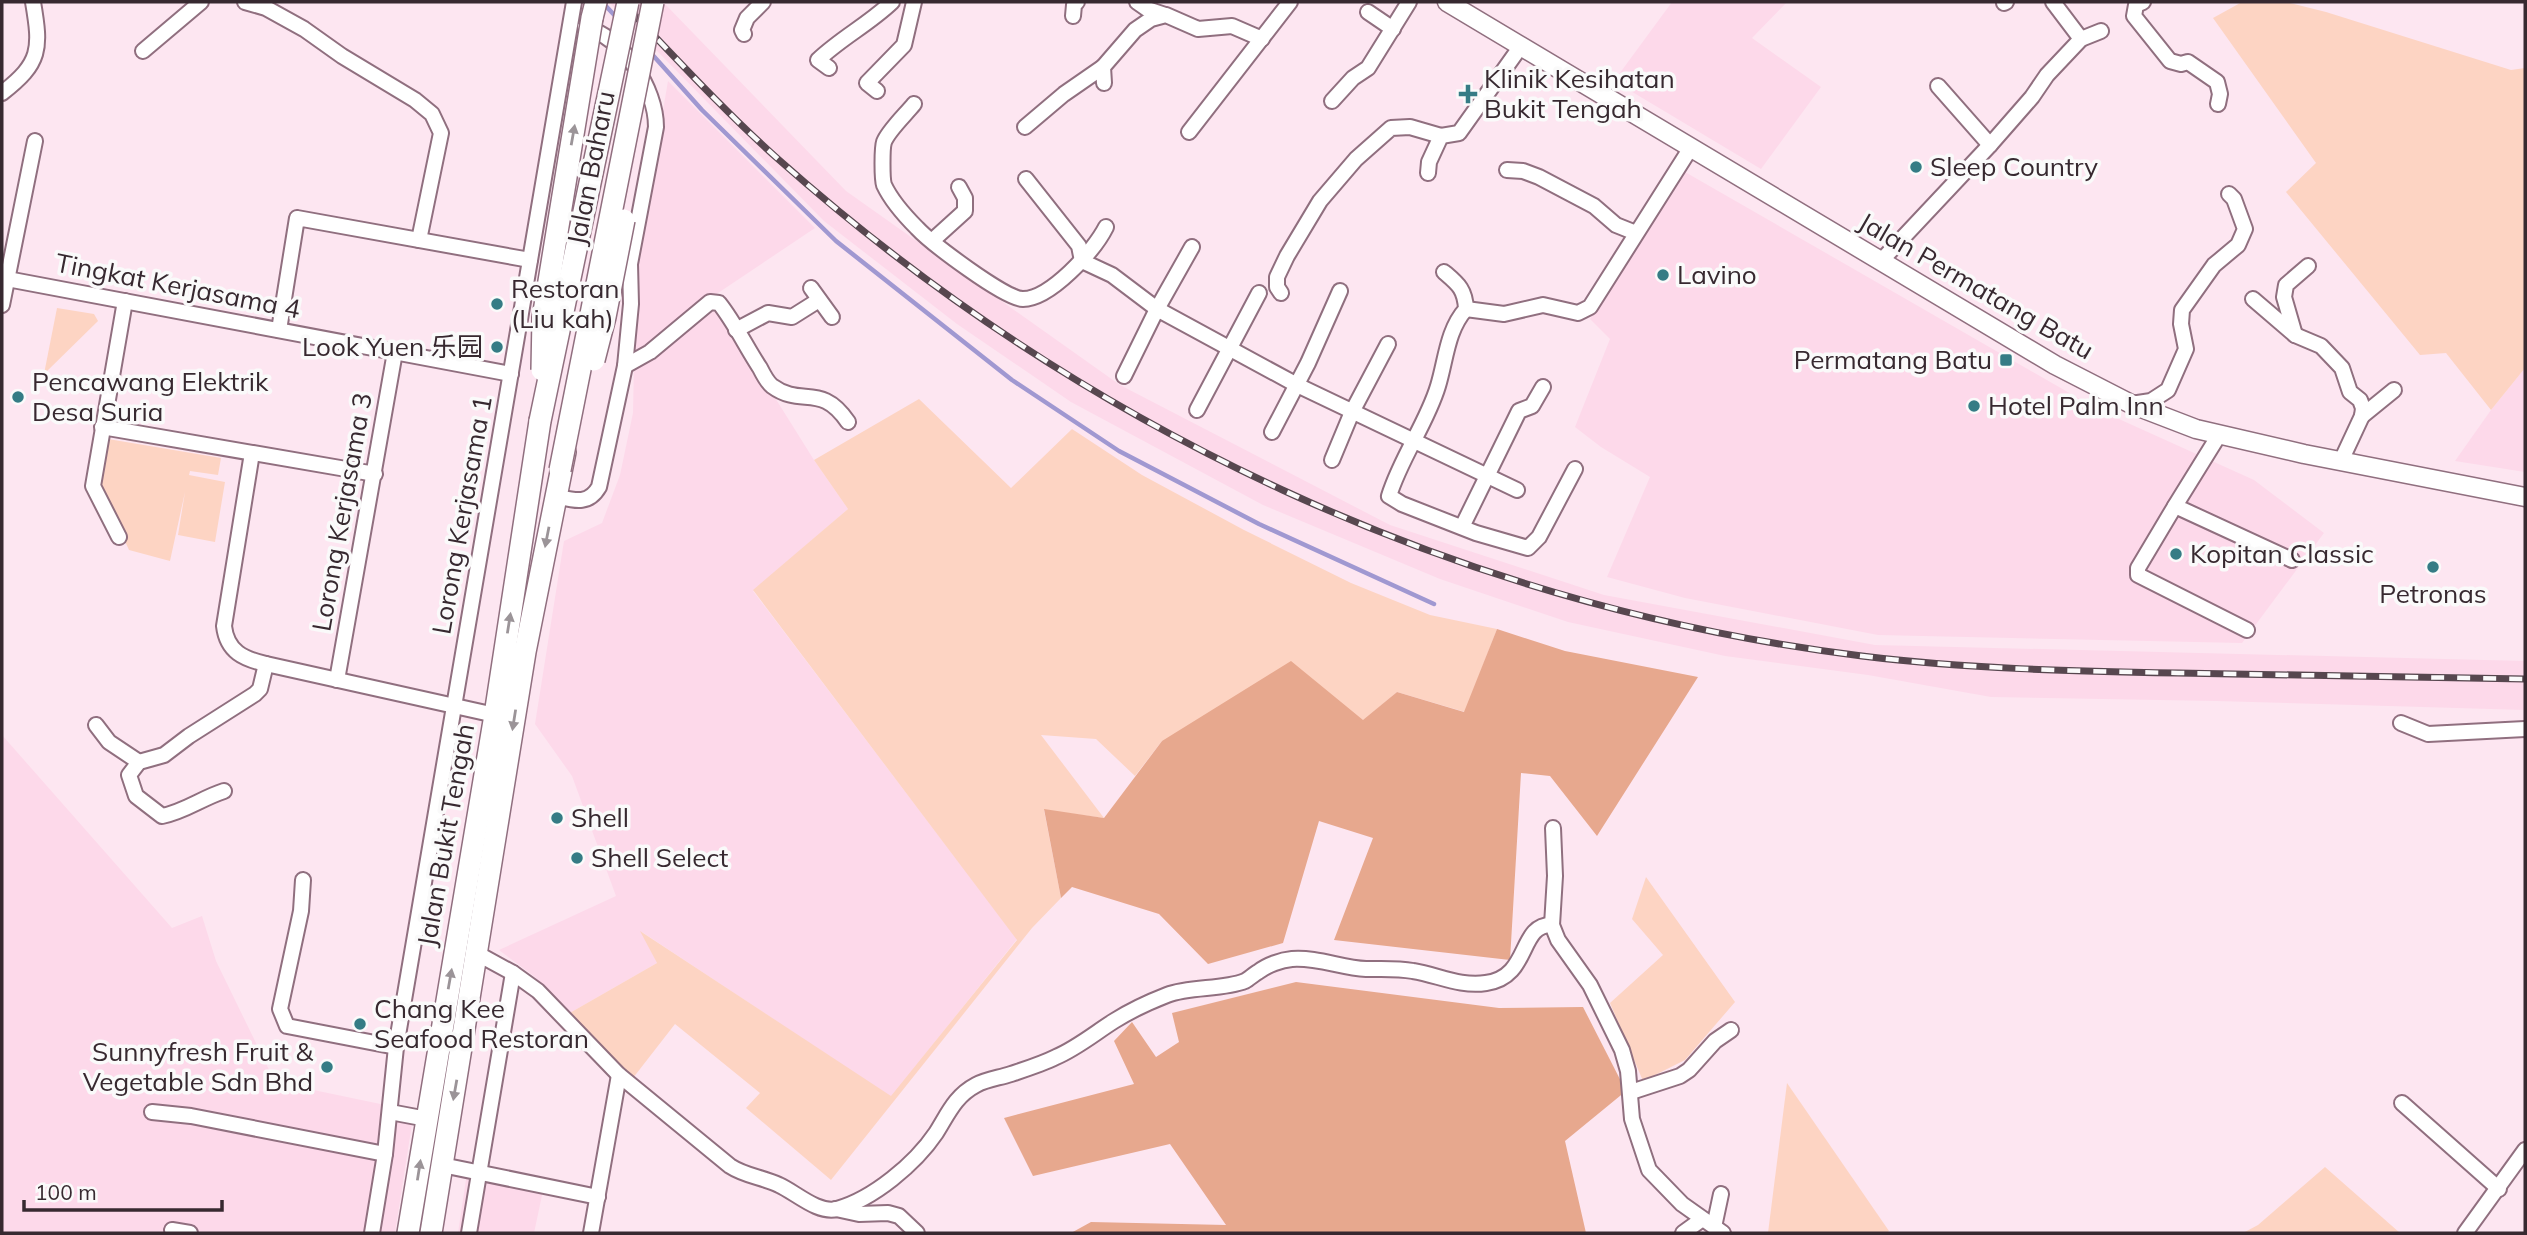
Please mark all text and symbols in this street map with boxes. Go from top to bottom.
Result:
place label: Klinik Kesihatan Bukit Tengah [1484,62,1675,125]
marker: Klinik Kesihatan Bukit Tengah [1458,84,1478,104]
street label: Jalan Baharu [559,88,622,248]
one-way arrow [568,124,579,146]
place label: Sleep Country [1930,150,2098,183]
marker: Sleep Country [1908,159,1924,175]
street label: Jalan Permatang Batu [1853,206,2099,366]
street label: Tingkat Kerjasama 4 [53,246,303,325]
place label: Lavino [1677,258,1757,291]
marker: Lavino [1655,267,1671,283]
place label: Restoran (Liu kah) [511,272,620,335]
marker: Restoran (Liu kah) [489,296,505,312]
place label: Look Yuen 乐园 [302,330,483,363]
marker: Look Yuen 乐园 [489,339,505,355]
place label: Permatang Batu [1794,344,1992,376]
marker: Permatang Batu [1998,352,2014,368]
place label: Pencawang Elektrik Desa Suria [32,365,269,428]
marker: Pencawang Elektrik Desa Suria [10,389,26,405]
place label: Hotel Palm Inn [1988,389,2164,422]
street label: Lorong Kerjasama 3 [304,390,379,634]
street label: Lorong Kerjasama 1 [424,393,499,637]
marker: Hotel Palm Inn [1966,398,1982,414]
one-way arrow [541,526,552,548]
place label: Kopitan Classic [2190,537,2374,570]
marker: Kopitan Classic [2168,546,2184,562]
marker: Petronas [2425,559,2441,575]
place label: Petronas [2379,577,2487,610]
one-way arrow [504,612,515,634]
one-way arrow [508,709,519,731]
street label: Jalan Bukit Tengah [410,721,481,949]
place label: Shell [571,801,629,834]
marker: Shell [549,810,565,826]
place label: Shell Select [591,841,728,874]
marker: Shell Select [569,850,585,866]
one-way arrow [445,968,456,990]
place label: Chang Kee Seafood Restoran [374,992,589,1055]
marker: Chang Kee Seafood Restoran [352,1016,368,1032]
place label: Sunnyfresh Fruit & Vegetable Sdn Bhd [83,1035,314,1098]
marker: Sunnyfresh Fruit & Vegetable Sdn Bhd [319,1059,335,1075]
one-way arrow [449,1079,460,1101]
one-way arrow [414,1159,425,1181]
scale bar [24,1168,222,1212]
text: 100 m [35,1179,97,1205]

